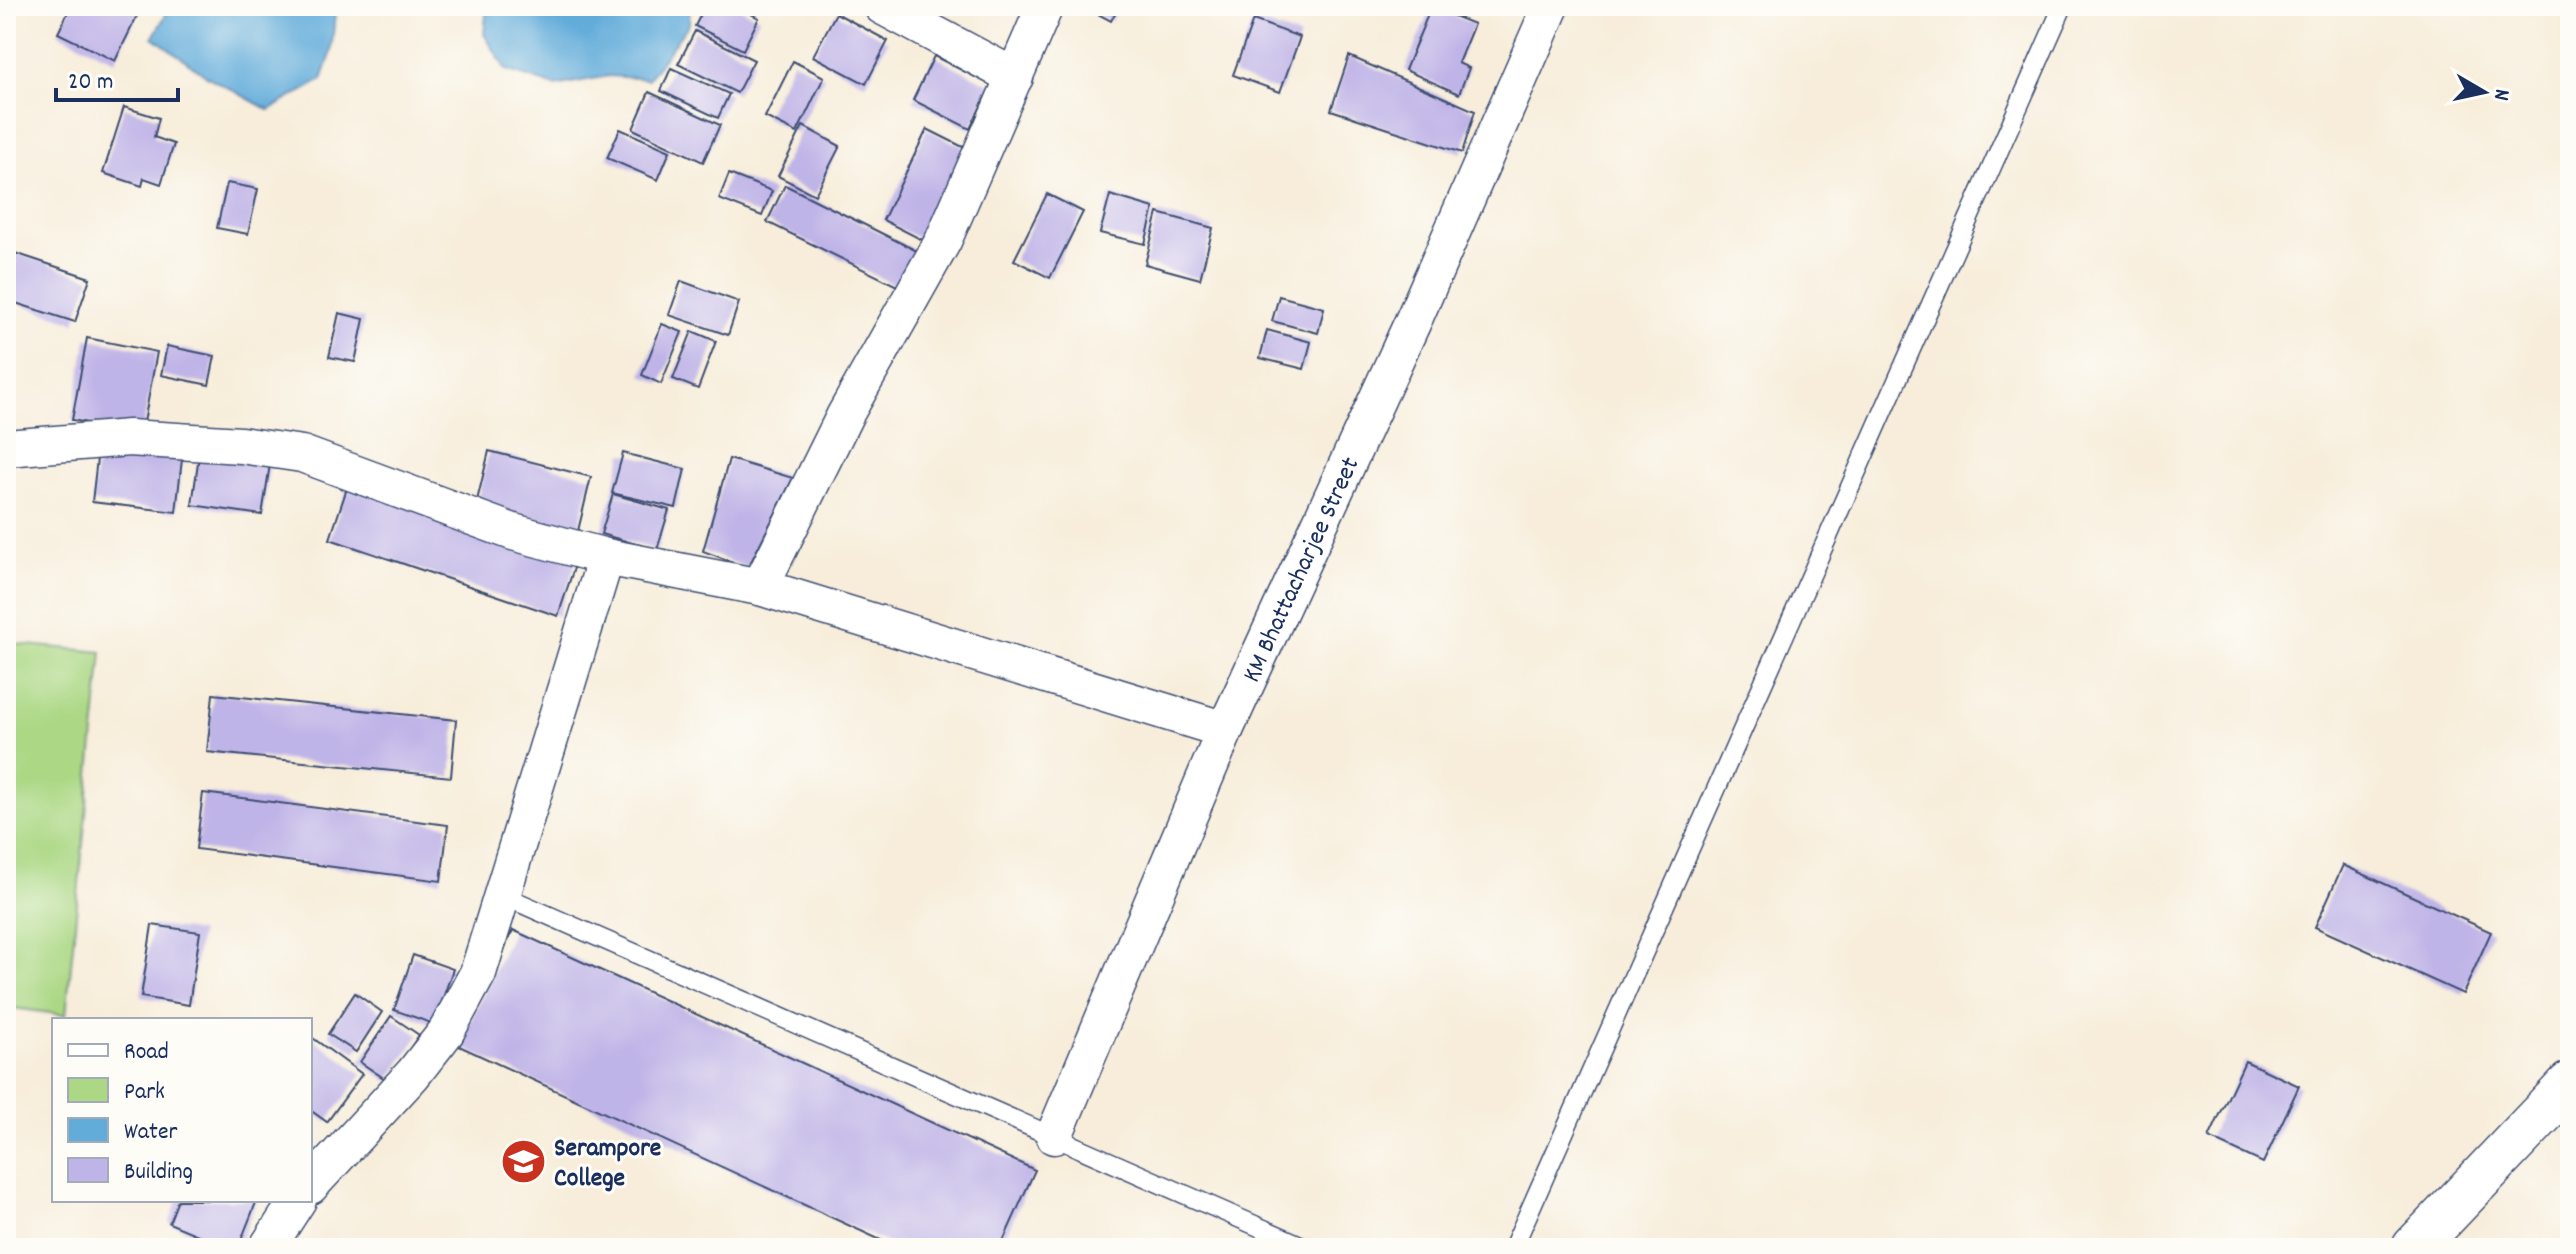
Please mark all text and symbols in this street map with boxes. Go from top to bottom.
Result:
scale bar [56,52,178,102]
north arrow [2444,52,2524,132]
text: 20 m [68,66,114,100]
text: N [2484,87,2516,102]
street label: KM Bhattacharjee Street [1234,451,1370,689]
legend [52,1018,312,1202]
text: Road [124,1036,169,1070]
text: Park [124,1076,165,1110]
text: Water [124,1116,177,1150]
place label: Serampore College [554,1131,661,1198]
school or university icon: Serampore College [499,1137,547,1185]
text: Building [124,1156,193,1190]

